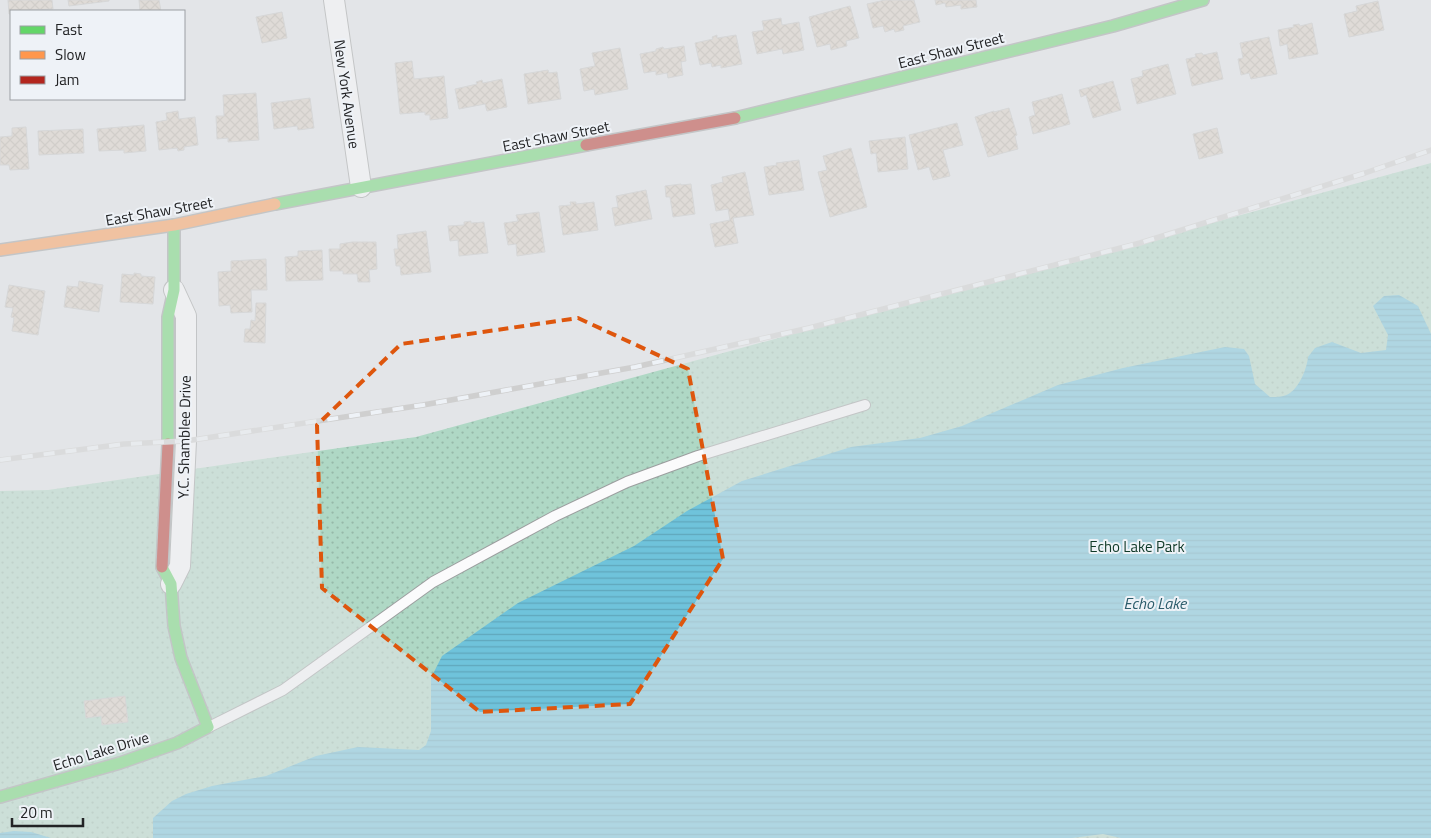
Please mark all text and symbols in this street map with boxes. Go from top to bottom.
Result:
legend [10,10,185,100]
text: Fast [55,18,83,41]
street label: East Shaw Street [896,26,1007,74]
street label: New York Avenue [328,38,366,150]
text: Slow [55,43,86,66]
text: Jam [55,68,79,91]
street label: East Shaw Street [501,114,612,158]
street label: East Shaw Street [104,190,215,232]
street label: Y.C. Shamblee Drive [171,375,197,499]
park label: Echo Lake Park [1089,535,1185,558]
water label: Echo Lake [1124,591,1188,615]
street label: Echo Lake Drive [50,725,152,777]
scale bar [12,796,84,828]
text: 20 m [20,801,53,824]

